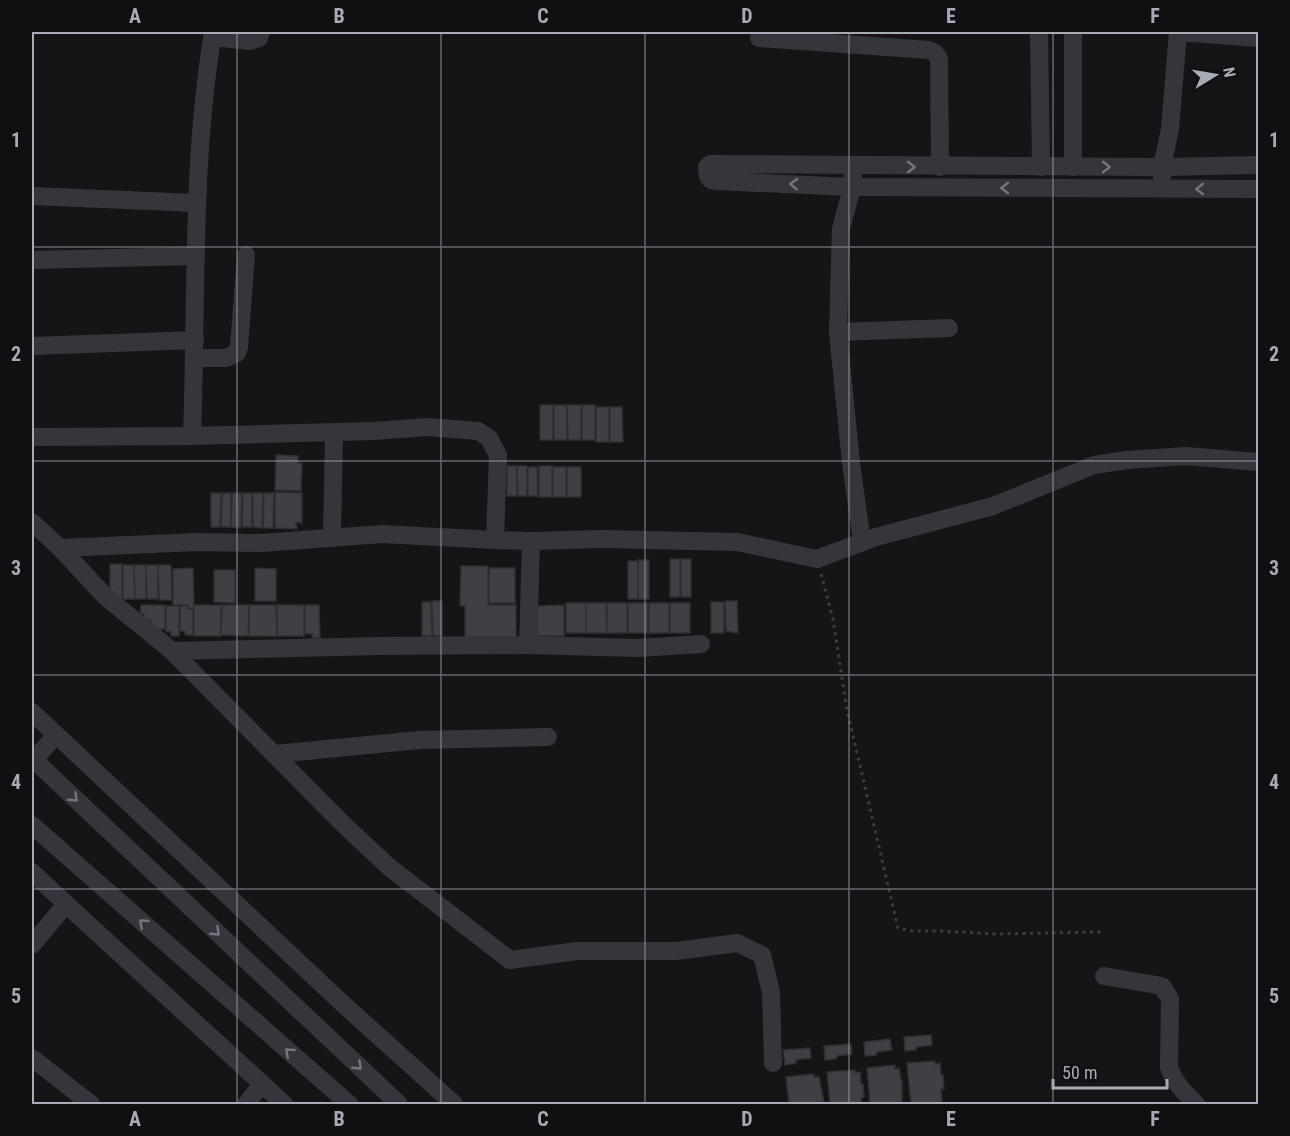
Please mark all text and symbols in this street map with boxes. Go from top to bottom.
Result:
text: A [129,4,141,28]
text: B [333,4,345,28]
text: C [537,4,549,28]
text: D [741,4,753,28]
text: E [946,4,956,28]
text: F [1150,4,1160,28]
north arrow [1185,45,1245,105]
text: N [1219,66,1239,79]
text: 1 [11,128,21,152]
text: 1 [1269,128,1279,152]
one-way arrow [907,161,916,173]
one-way arrow [1102,161,1111,173]
one-way arrow [789,178,798,191]
one-way arrow [1001,182,1010,194]
one-way arrow [1196,183,1205,195]
text: 2 [11,342,21,366]
text: 2 [1269,342,1279,366]
text: 3 [11,556,21,580]
text: 3 [1269,556,1279,580]
text: 4 [11,770,21,794]
text: 4 [1269,770,1279,794]
one-way arrow [67,791,78,802]
one-way arrow [139,919,150,930]
one-way arrow [209,925,219,936]
text: 5 [11,984,21,1008]
text: 5 [1269,984,1279,1008]
one-way arrow [285,1048,296,1059]
scale bar [1053,1052,1167,1090]
one-way arrow [351,1059,361,1070]
text: 50 m [1062,1062,1097,1083]
text: A [129,1107,141,1131]
text: B [333,1107,345,1131]
text: C [537,1107,549,1131]
text: D [741,1107,753,1131]
text: E [946,1107,956,1131]
text: F [1150,1107,1160,1131]

